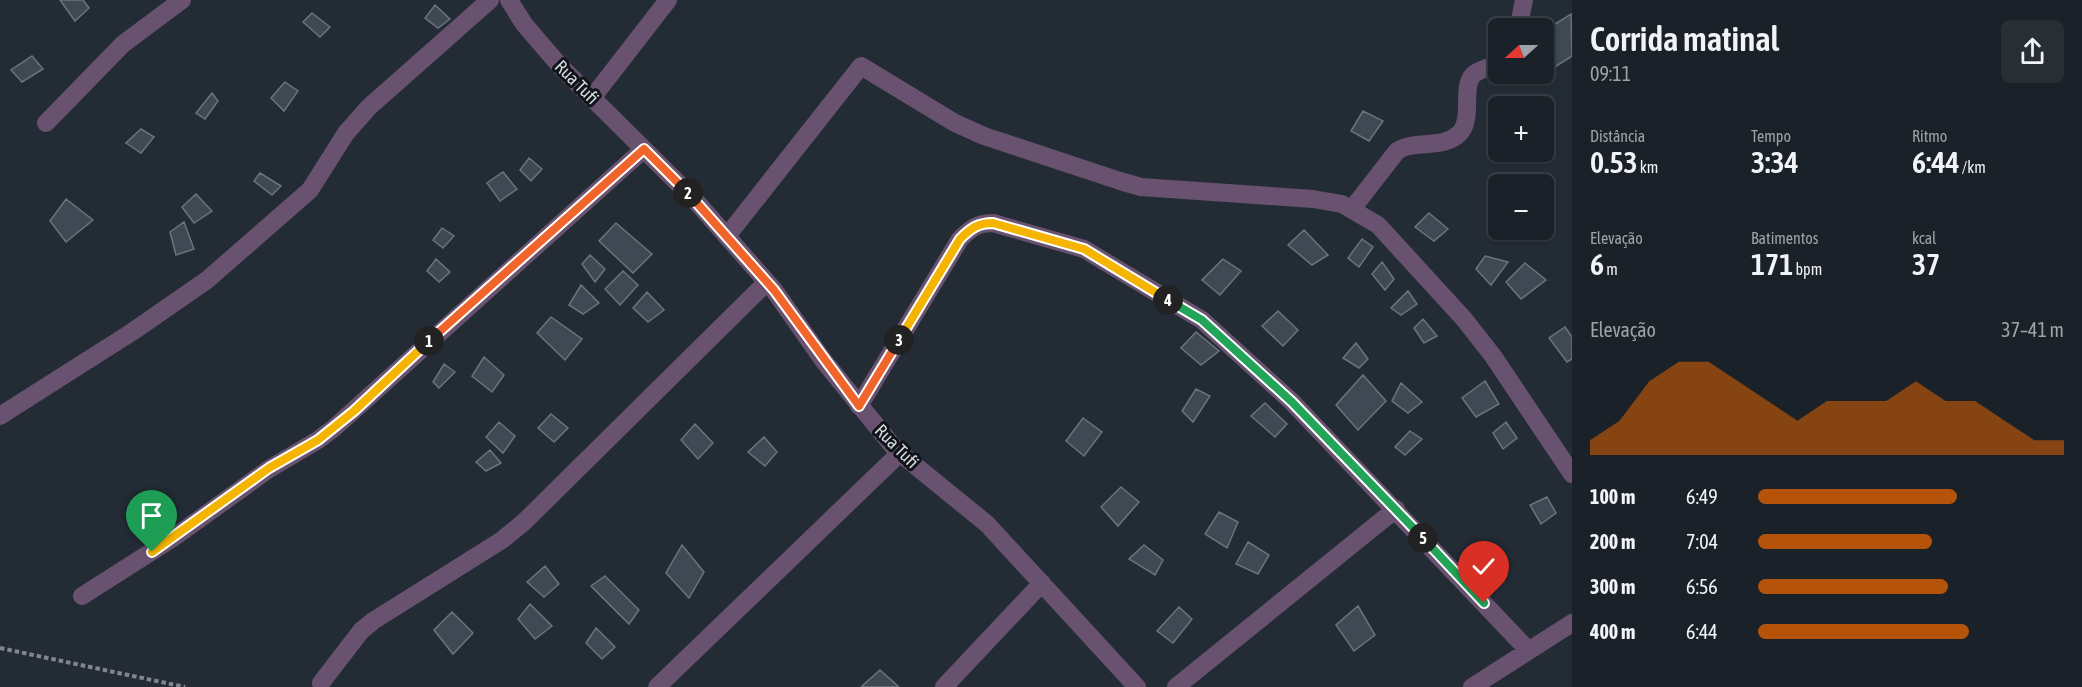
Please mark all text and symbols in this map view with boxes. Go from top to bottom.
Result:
north arrow [1488,18,1554,84]
map controls [1488,18,1554,240]
text: Corrida matinal [1590,20,1779,58]
button: share [2001,20,2064,83]
street label: Rua Tufi [551,56,603,108]
text: 09:11 [1590,62,1631,85]
button: + [1488,96,1554,162]
text: Distância [1590,127,1645,145]
text: Tempo [1751,127,1791,145]
text: Ritmo [1912,127,1947,145]
text: 0.53 [1590,145,1638,179]
text: 3:34 [1751,145,1799,179]
text: 6:44 [1912,145,1960,179]
text: km [1638,158,1658,176]
text: /km [1960,158,1986,176]
button: − [1488,174,1554,240]
pin: 2 [673,178,703,208]
text: 2 [684,184,692,202]
text: Elevação [1590,229,1643,247]
text: Batimentos [1751,229,1818,247]
text: kcal [1912,229,1936,247]
text: 6 [1590,247,1604,281]
text: 171 [1751,247,1793,281]
text: 37 [1912,247,1940,281]
text: m [1604,260,1618,278]
text: bpm [1793,260,1822,278]
pin: 4 [1153,285,1183,315]
text: 4 [1164,291,1172,309]
text: Elevação [1590,318,1656,341]
text: 37–41 m [2001,318,2064,341]
pin: 3 [884,325,914,355]
pin: 1 [414,326,444,356]
text: 3 [895,331,903,349]
text: 1 [425,332,433,350]
street label: Rua Tufi [871,420,923,472]
text: 100 m [1590,485,1635,508]
text: 6:49 [1686,485,1718,508]
pin [126,490,177,552]
icon: arrive [135,499,168,532]
pin: 5 [1408,523,1438,553]
text: 5 [1419,529,1427,547]
text: 200 m [1590,530,1635,553]
text: 7:04 [1686,530,1718,553]
pin [1458,541,1509,603]
icon: check [1467,550,1500,583]
text: 300 m [1590,575,1635,598]
text: 6:56 [1686,575,1718,598]
text: 400 m [1590,620,1635,643]
text: 6:44 [1686,620,1718,643]

